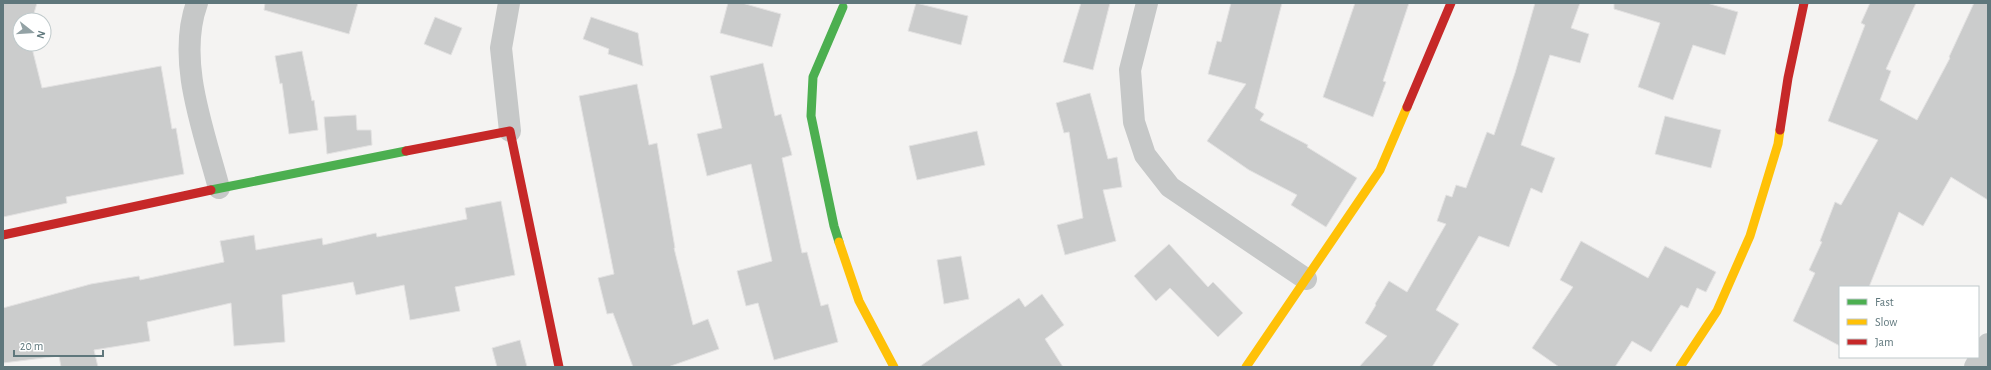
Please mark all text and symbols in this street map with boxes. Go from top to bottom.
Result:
north arrow [12,12,52,52]
text: N [35,30,47,40]
legend [1839,286,1979,358]
text: Fast [1875,296,1894,308]
text: Slow [1875,316,1897,328]
scale bar [14,332,103,358]
text: Jam [1875,336,1894,348]
text: 20 m [20,340,43,352]

